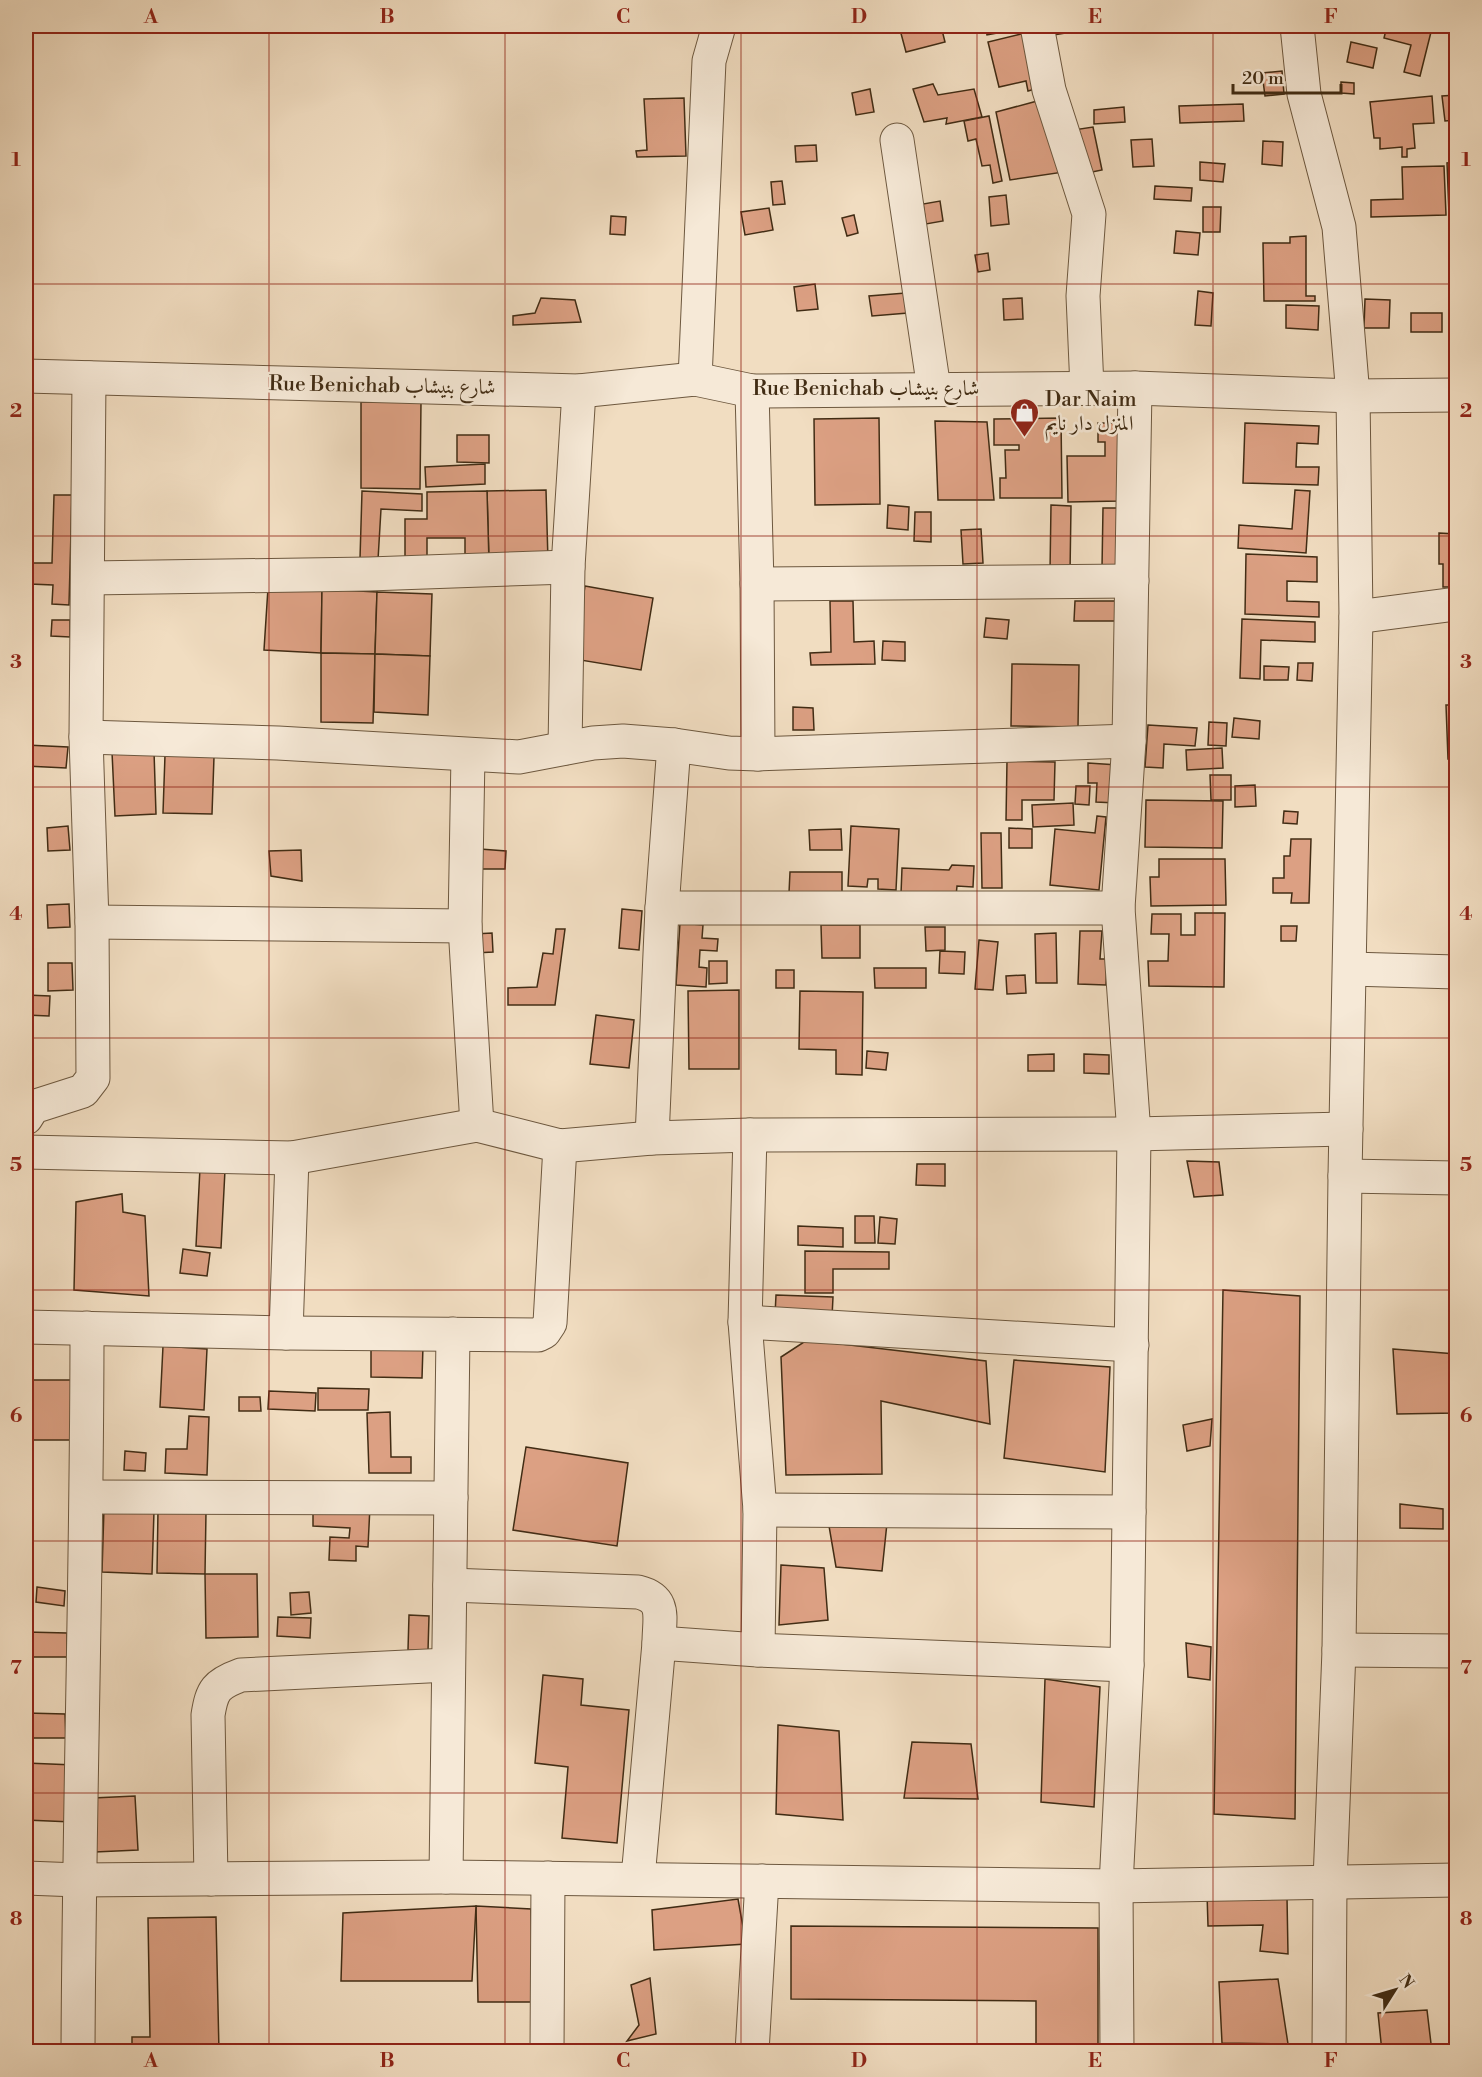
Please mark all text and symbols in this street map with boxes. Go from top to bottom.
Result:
text: A [143,5,159,30]
text: B [379,5,395,30]
text: C [616,5,630,30]
text: D [851,5,867,30]
text: E [1088,5,1102,30]
text: F [1324,5,1338,30]
scale bar [1233,57,1341,95]
text: 20 m [1242,67,1284,90]
text: 1 [11,148,21,173]
text: 1 [1461,148,1471,173]
street label: Rue Benichab شارع بنيشاب [268,371,496,405]
street label: Rue Benichab شارع بنيشاب [753,376,979,406]
place label: Dar Naim المنزل دار نايم [1045,387,1137,441]
shop icon: Dar Naim المنزل دار نايم [1008,396,1040,438]
text: 2 [10,399,22,424]
text: 2 [1460,399,1472,424]
text: 3 [10,650,22,675]
text: 3 [1460,650,1472,675]
text: 4 [9,902,23,927]
text: 4 [1459,902,1473,927]
text: 5 [10,1153,22,1178]
text: 5 [1460,1153,1472,1178]
text: 6 [10,1404,23,1429]
text: 6 [1460,1404,1473,1429]
text: 7 [10,1656,22,1681]
text: 7 [1460,1656,1472,1681]
text: 8 [10,1907,23,1932]
text: 8 [1460,1907,1473,1932]
north arrow [1365,1960,1425,2020]
text: N [1394,1971,1418,1993]
text: A [143,2049,159,2074]
text: B [379,2049,395,2074]
text: C [616,2049,630,2074]
text: D [851,2049,867,2074]
text: E [1088,2049,1102,2074]
text: F [1324,2049,1338,2074]

